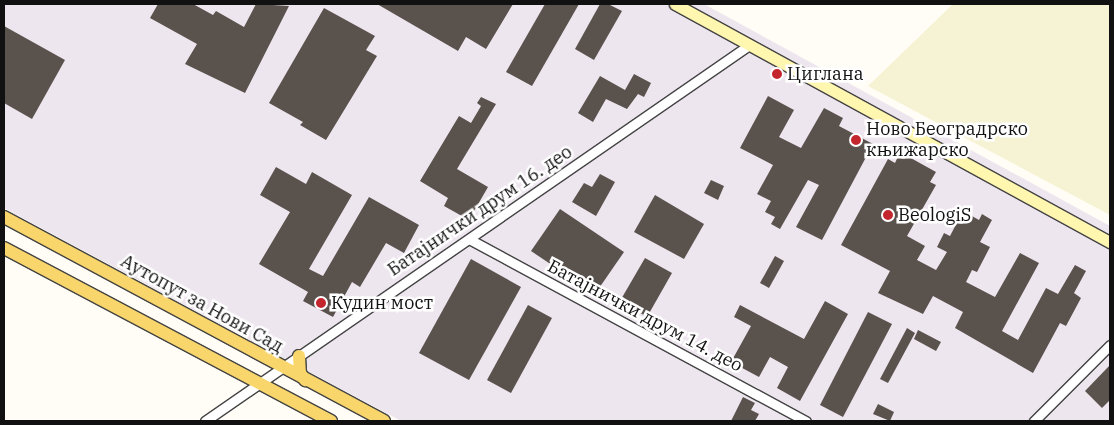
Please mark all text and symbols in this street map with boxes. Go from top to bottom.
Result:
place label: Циглана [787,63,864,85]
marker: Циглана [771,68,783,80]
place label: Ново Београдрско књижарско [866,119,1028,162]
marker: Ново Београдрско књижарско [850,134,862,146]
street label: Батајнички друм 16. део [384,141,576,281]
place label: BeologiS [898,204,971,226]
marker: BeologiS [882,209,894,221]
street label: Аутопут за Нови Сад [117,250,287,358]
street label: Батајнички друм 14. део [544,255,746,377]
place label: Кудин мост [331,292,433,314]
marker: Кудин мост [315,297,327,309]

